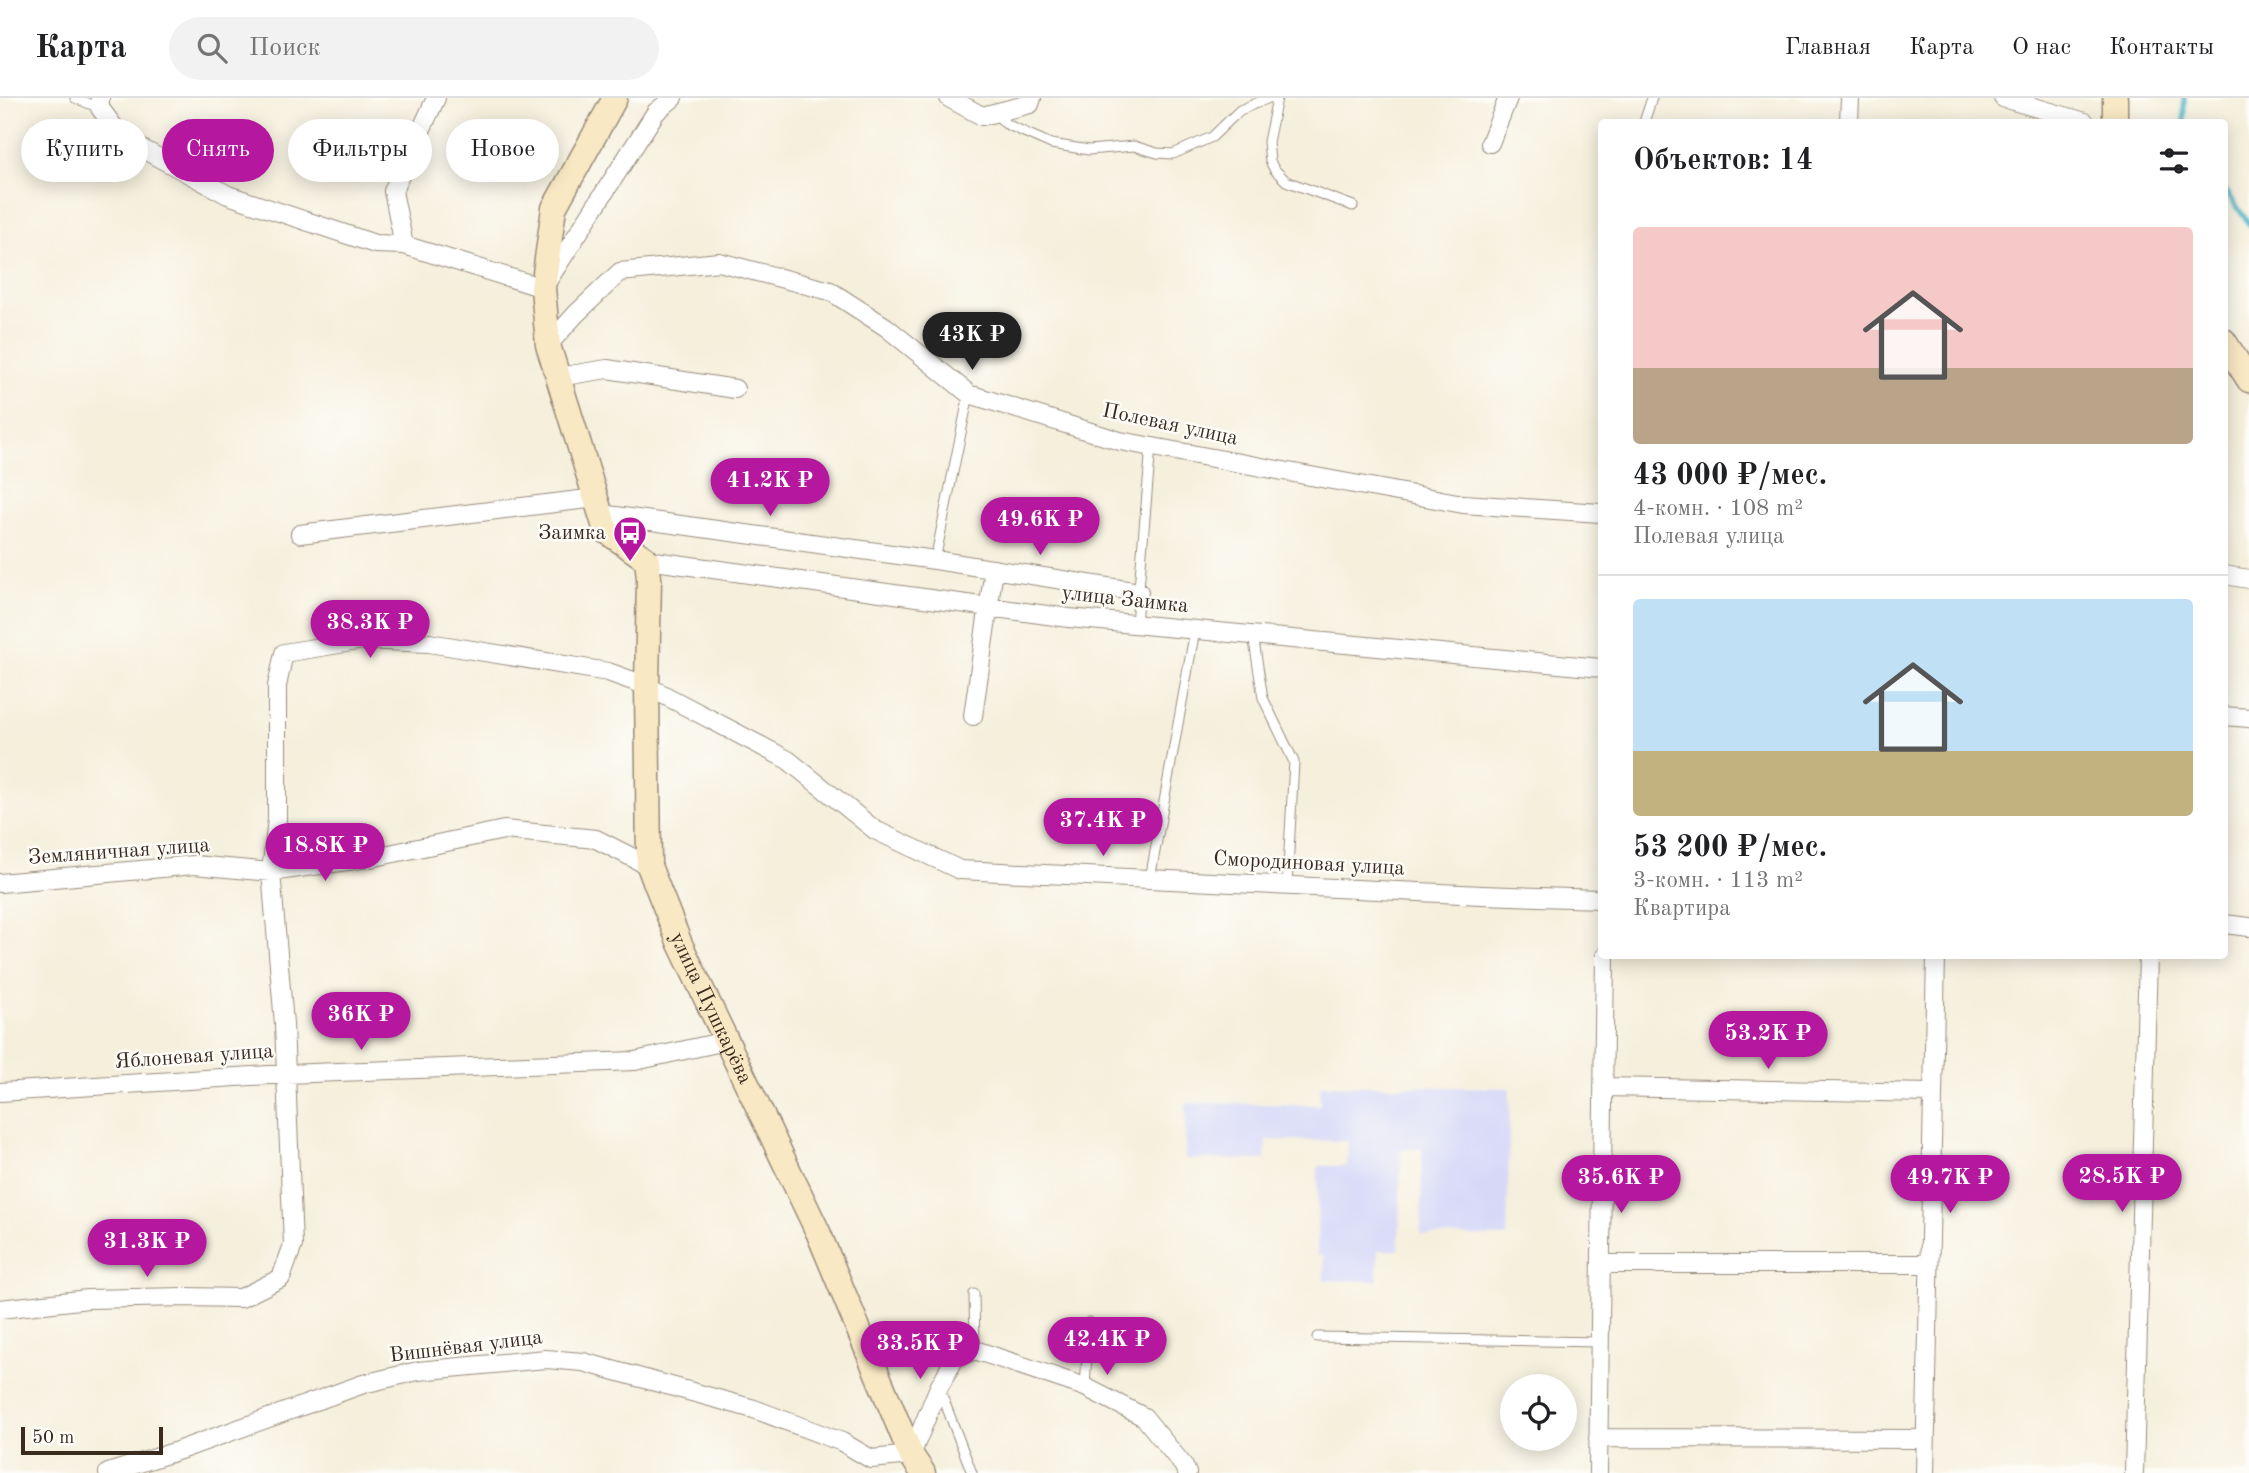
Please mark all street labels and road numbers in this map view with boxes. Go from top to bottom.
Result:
street label: Полевая улица [1100,400,1240,450]
street label: улица Заимка [1061,583,1189,617]
street label: Земляничная улица [27,835,211,869]
street label: Смородиновая улица [1213,848,1405,880]
street label: улица Пушкарёва [666,929,756,1087]
street label: Яблоневая улица [114,1041,274,1073]
street label: Вишнёвая улица [388,1327,544,1367]

